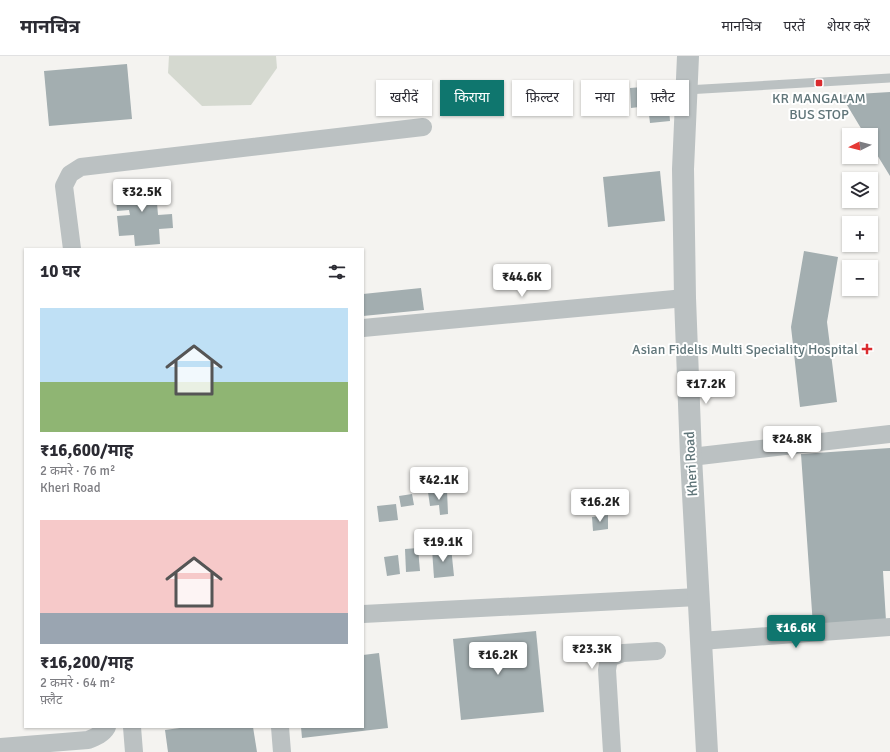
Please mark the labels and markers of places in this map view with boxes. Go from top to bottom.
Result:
marker: KR MANGALAM BUS STOP [814,78,824,88]
place label: KR MANGALAM BUS STOP [772,90,866,123]
pin: ₹32.5K [109,179,175,213]
pin: ₹44.6K [489,264,555,298]
place label: Asian Fidelis Multi Speciality Hospital [632,341,858,358]
marker: Asian Fidelis Multi Speciality Hospital [861,343,873,355]
pin: ₹17.2K [673,371,739,405]
pin: ₹24.8K [759,426,825,460]
pin: ₹42.1K [406,467,472,501]
pin: ₹16.2K [567,489,633,523]
pin: ₹19.1K [410,529,476,563]
pin: ₹16.6K [763,615,829,649]
pin: ₹23.3K [559,636,625,670]
pin: ₹16.2K [465,642,531,676]

